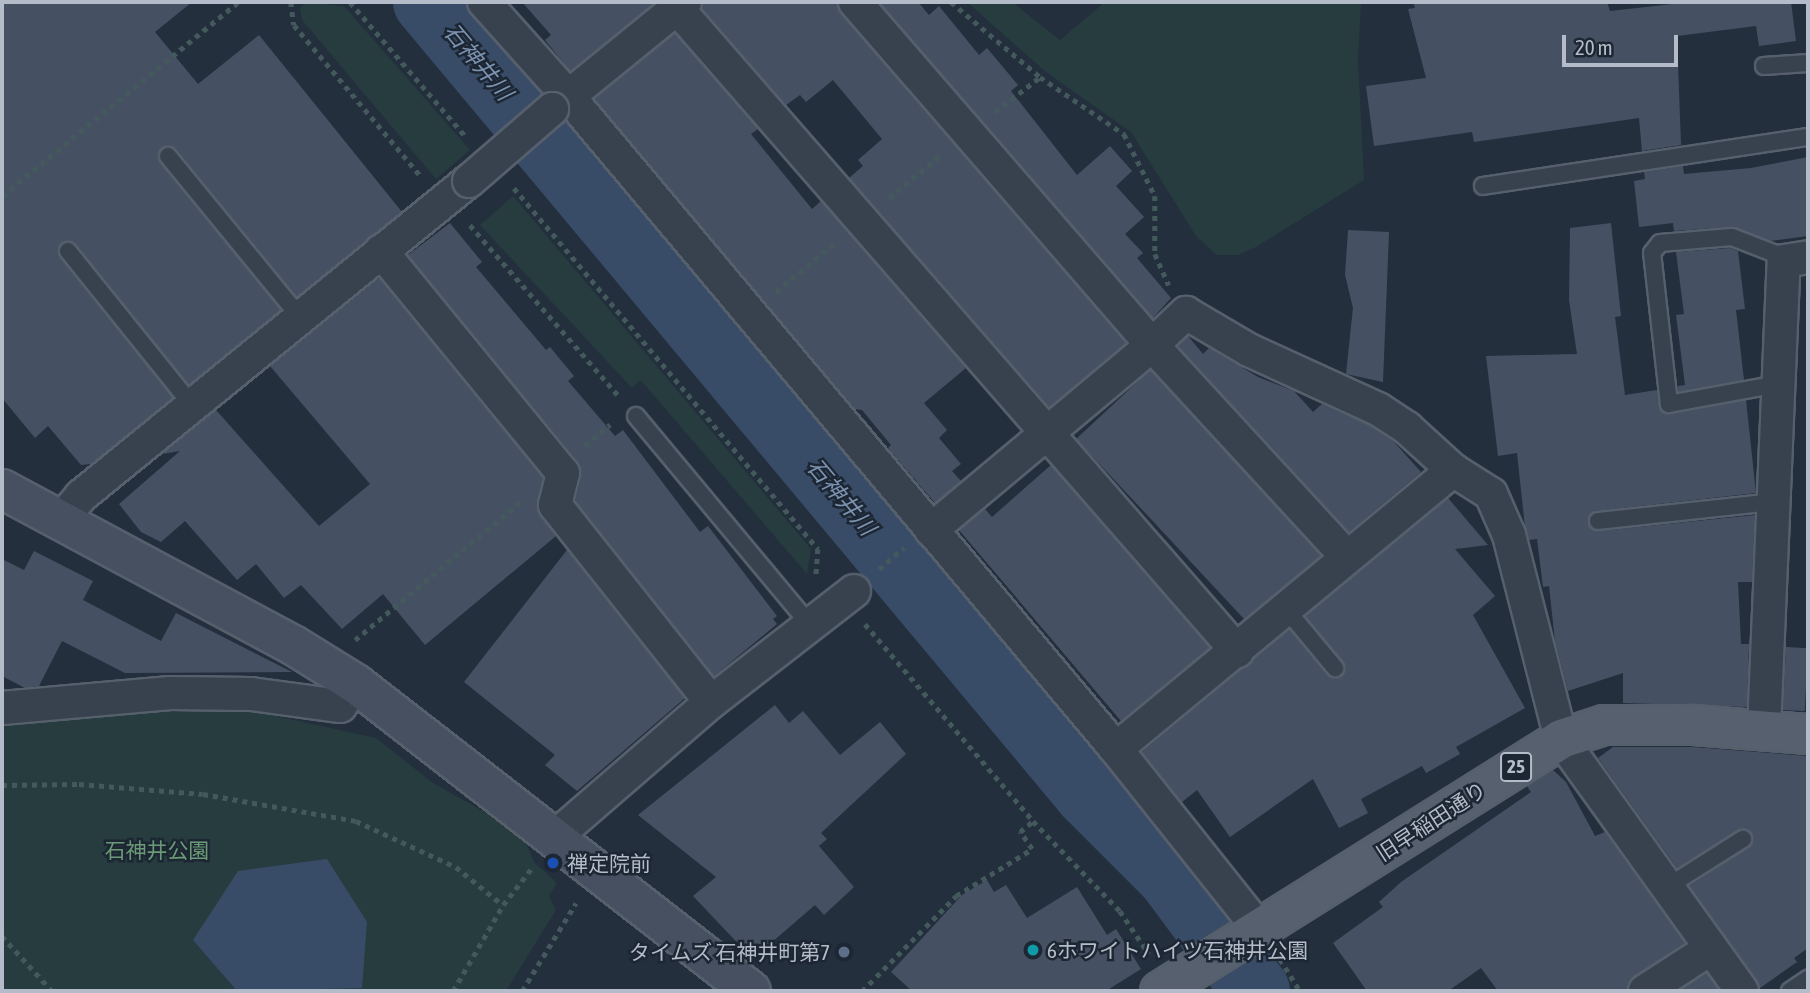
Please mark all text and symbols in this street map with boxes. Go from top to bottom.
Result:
water label: 石神井川 [438,18,518,106]
scale bar [1565,21,1680,65]
text: 20 m [1575,35,1613,59]
water label: 石神井川 [801,453,881,541]
road number: 25 [1498,752,1534,782]
street label: 旧早稲田通り [1371,776,1491,866]
park label: 石神井公園 [105,837,209,863]
place label: 禅定院前 [567,850,651,876]
marker: 禅定院前 [545,855,561,871]
place label: 6ホワイトハイツ石神井公園 [1047,937,1309,963]
place label: タイムズ 石神井町第7 [628,939,830,965]
marker: 6ホワイトハイツ石神井公園 [1025,942,1041,958]
marker: タイムズ 石神井町第7 [836,944,852,960]

